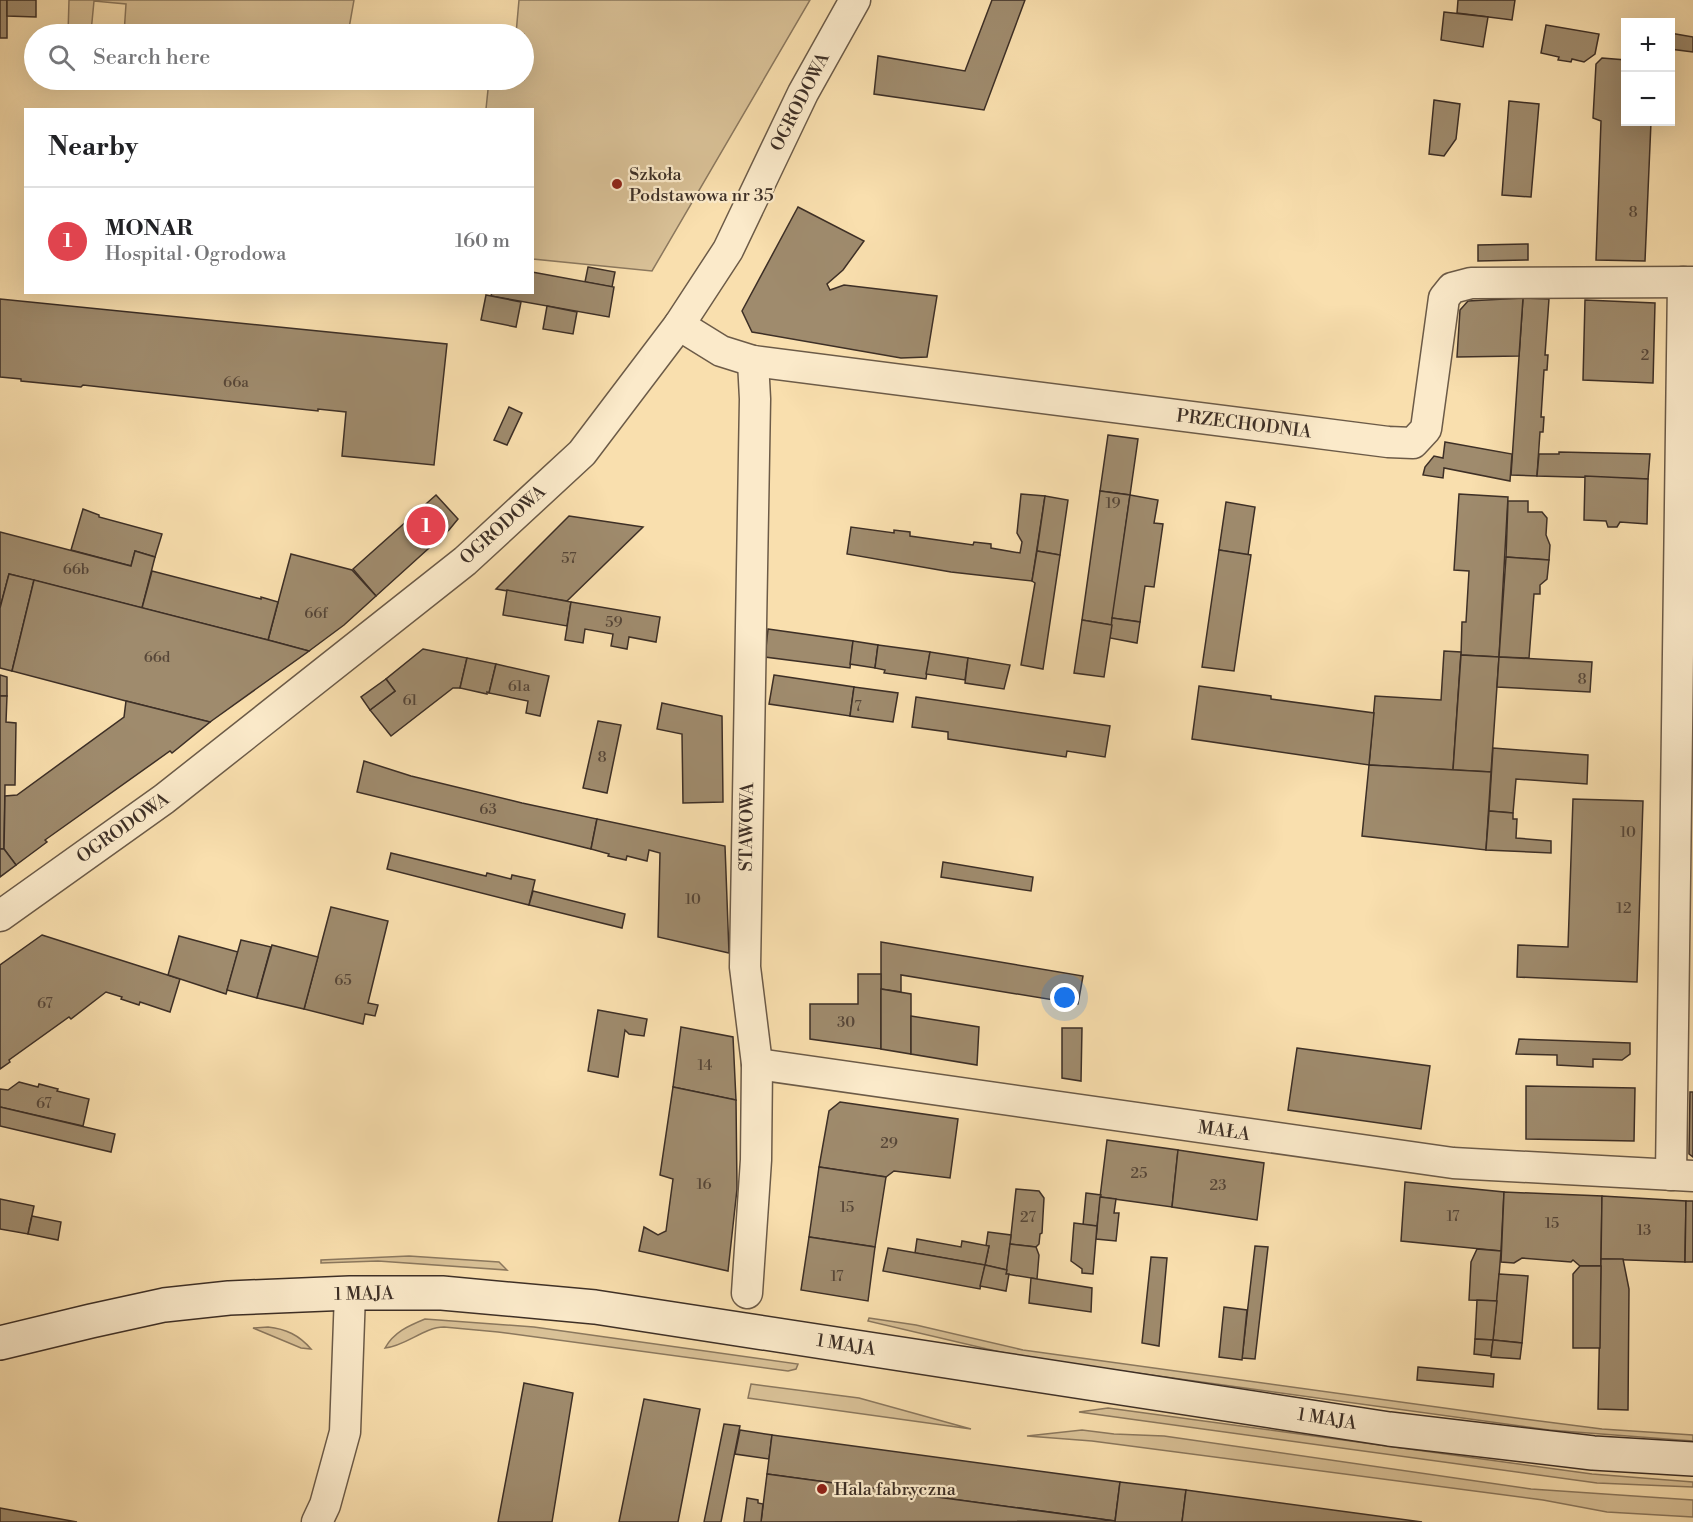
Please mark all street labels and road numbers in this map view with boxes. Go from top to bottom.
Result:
street label: OGRODOWA [765,48,835,155]
street label: PRZECHODNIA [1175,404,1314,444]
street label: OGRODOWA [455,480,551,570]
street label: STAWOWA [735,782,759,872]
street label: OGRODOWA [72,787,174,868]
street label: MAŁA [1196,1116,1252,1146]
street label: 1 MAJA [334,1282,395,1306]
street label: 1 MAJA [815,1329,878,1361]
street label: 1 MAJA [1296,1403,1359,1435]

